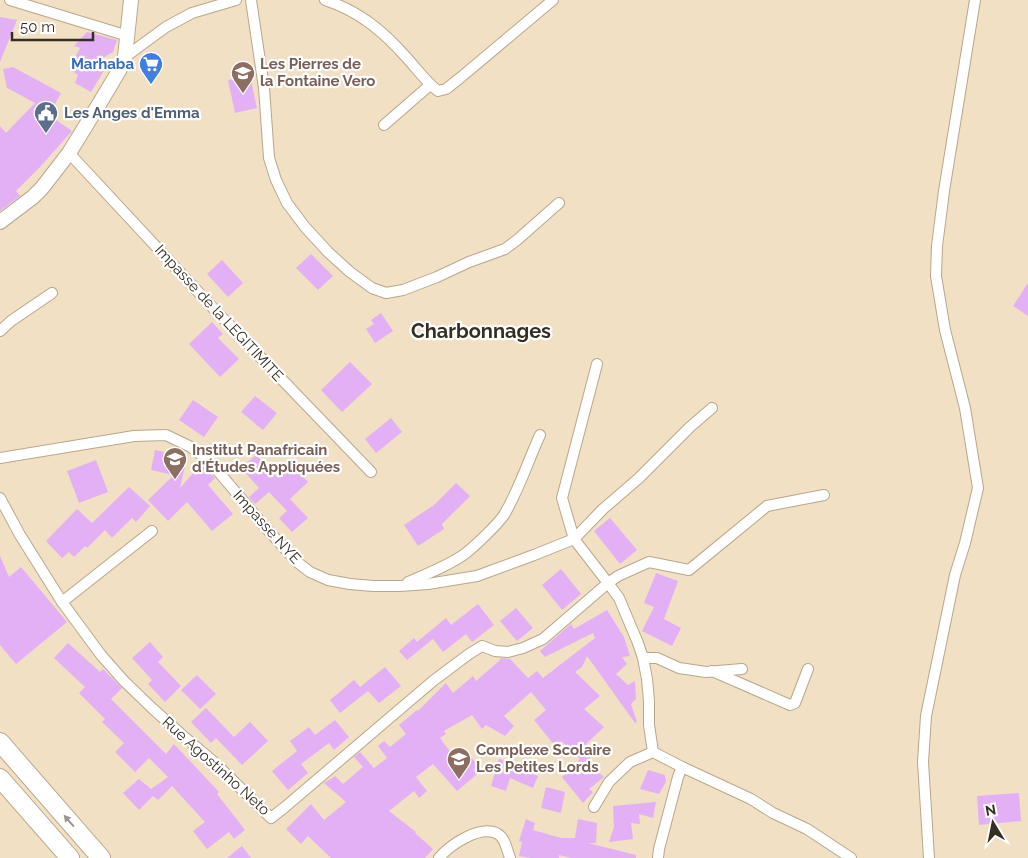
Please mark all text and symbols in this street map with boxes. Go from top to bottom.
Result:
scale bar [12,10,94,42]
text: 50 m [20,18,55,36]
supermarket icon: Marhaba [138,51,164,85]
place label: Marhaba [71,55,134,73]
place label: Les Pierres de la Fontaine Vero [260,55,375,90]
school or university icon: Les Pierres de la Fontaine Vero [230,60,256,94]
public building icon: Les Anges d'Emma [33,100,59,134]
place label: Les Anges d'Emma [64,104,200,122]
street label: Impasse de la LEGITIMITE [151,241,287,385]
district label: Charbonnages [411,319,551,343]
place label: Institut Panafricain d'Études Appliquées [192,441,340,476]
school or university icon: Institut Panafricain d'Études Appliquées [162,446,188,480]
street label: Impasse NYE [229,487,305,567]
street label: Rue Agostinho Neto [158,713,274,819]
place label: Complexe Scolaire Les Petites Lords [476,741,611,776]
school or university icon: Complexe Scolaire Les Petites Lords [446,746,472,780]
north arrow [968,798,1018,848]
text: N [984,801,997,819]
one-way arrow [63,815,74,828]

